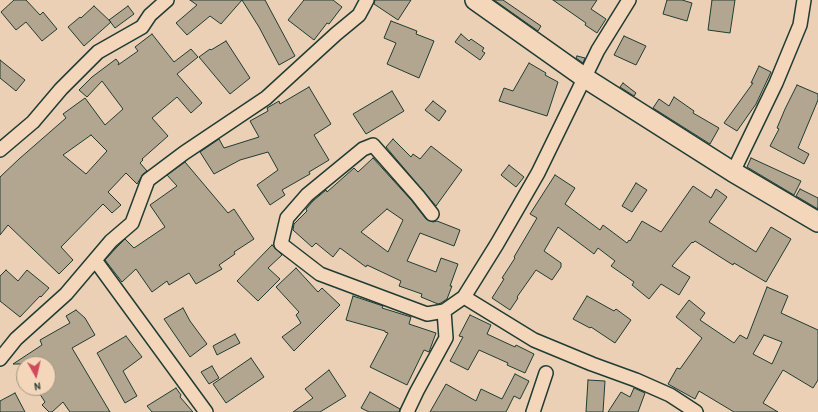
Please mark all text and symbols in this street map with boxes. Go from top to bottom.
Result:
north arrow [16,356,56,396]
text: N [34,380,41,394]

